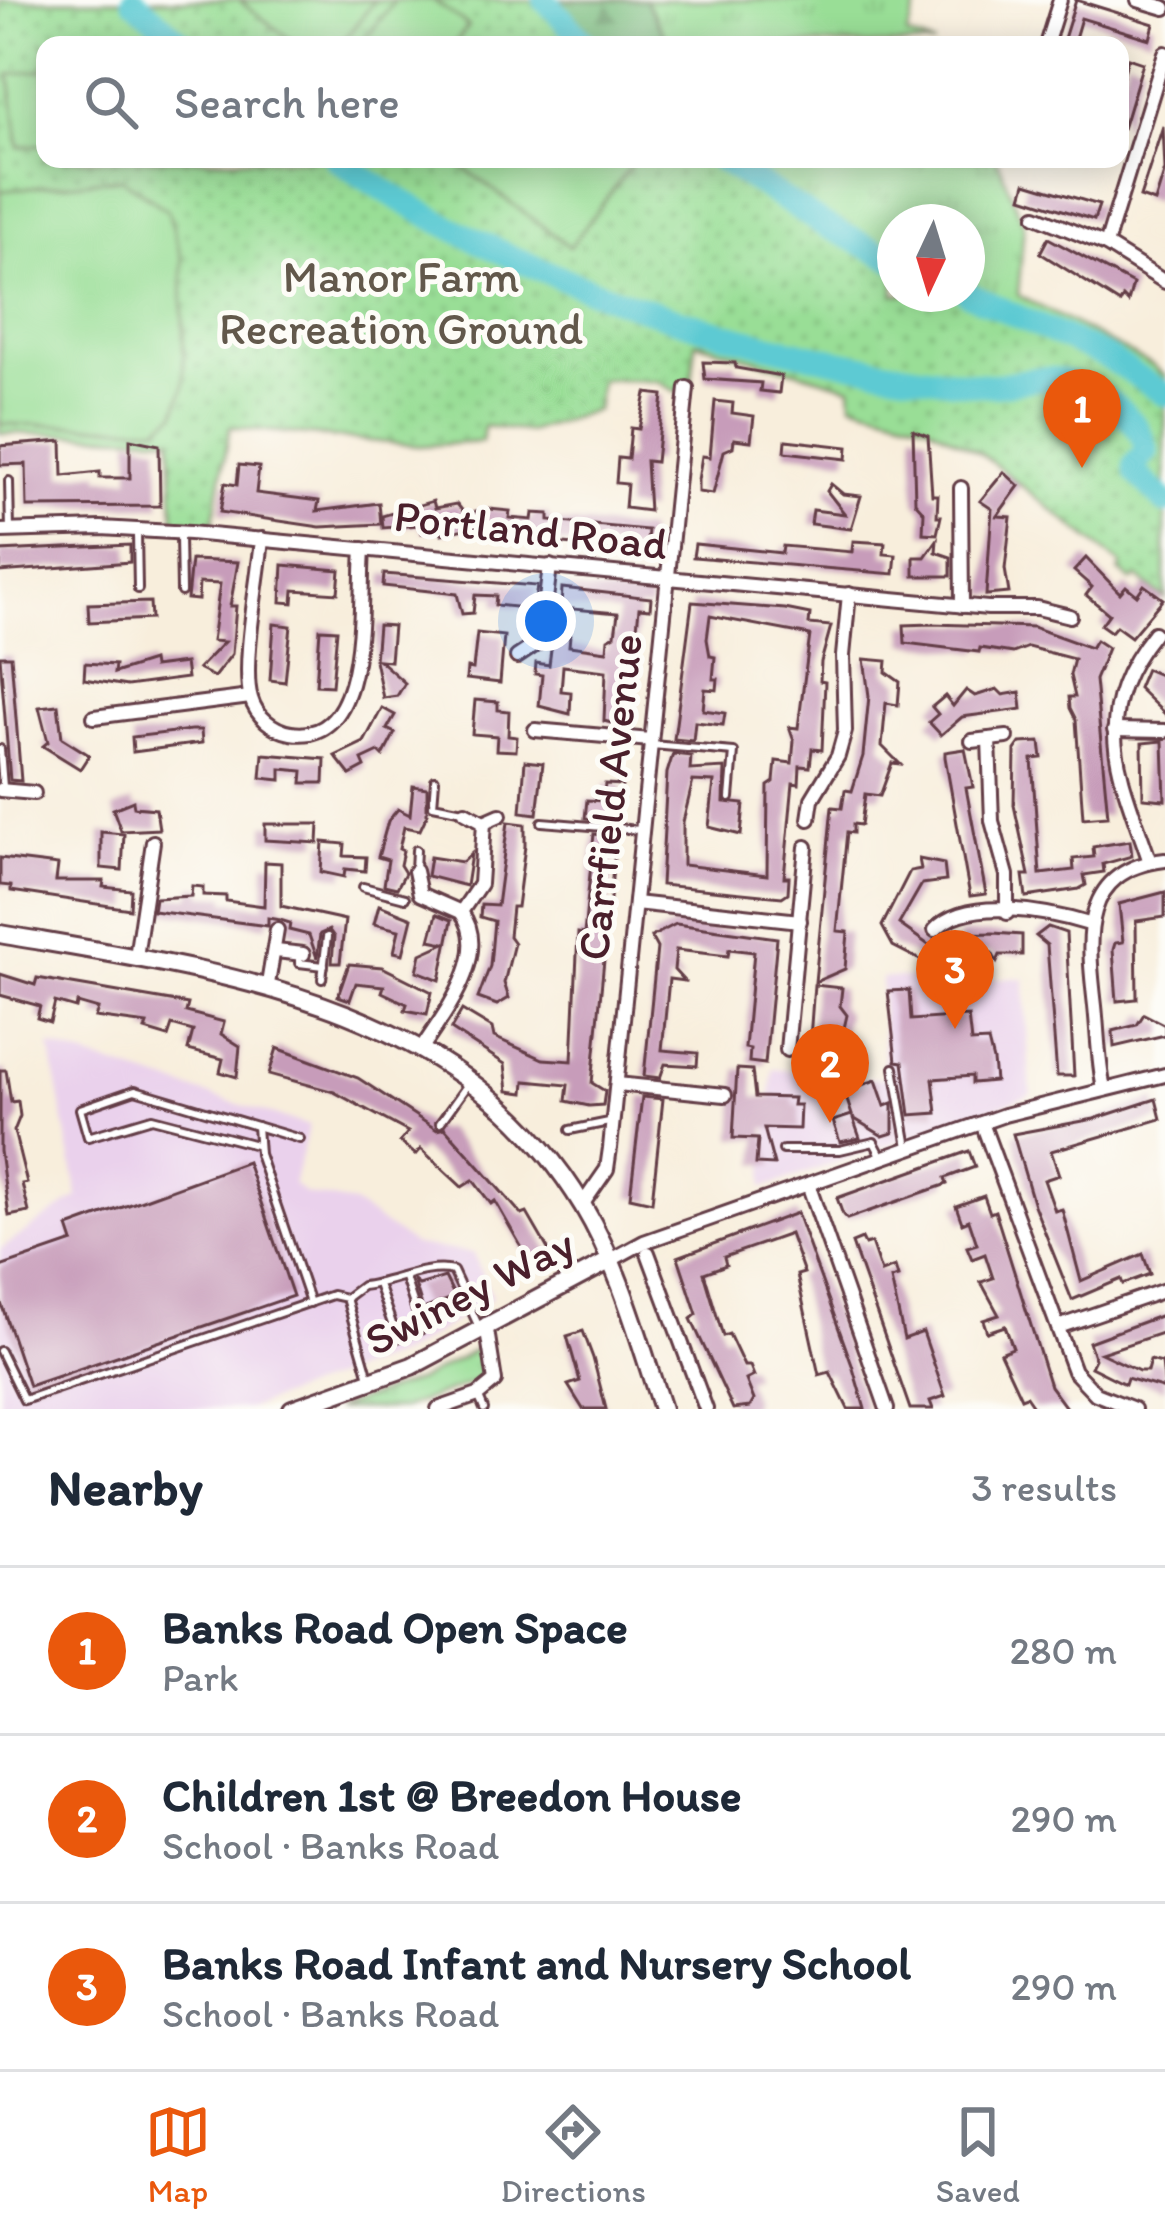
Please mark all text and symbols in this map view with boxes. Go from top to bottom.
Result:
search box [36,36,1129,168]
icon: search [78,69,144,135]
text: Search here [174,75,400,129]
north arrow [877,204,985,312]
park label: Manor Farm Recreation Ground [219,249,583,355]
pin: 1 [1043,369,1121,468]
street label: Portland Road [392,488,670,570]
your location [516,591,576,651]
street label: Carrfield Avenue [565,631,653,963]
pin: 3 [916,930,994,1029]
pin: 2 [791,1024,869,1123]
street label: Swiney Way [356,1215,582,1367]
text: Nearby [48,1457,203,1518]
text: 3 results [971,1464,1117,1511]
text: Banks Road Open Space [162,1600,628,1654]
text: 1 [78,1627,96,1674]
text: 280 m [1010,1627,1117,1674]
text: Park [162,1654,239,1701]
text: Children 1st @ Breedon House [162,1768,742,1822]
text: 2 [77,1795,97,1842]
text: 290 m [1010,1795,1117,1842]
text: School · Banks Road [162,1822,499,1869]
text: Banks Road Infant and Nursery School [162,1936,911,1990]
text: 3 [76,1963,98,2010]
text: 290 m [1010,1963,1117,2010]
text: School · Banks Road [162,1990,499,2037]
tab: Map [145,2099,211,2210]
tab: Directions [501,2099,646,2210]
tab: Saved [936,2099,1020,2210]

